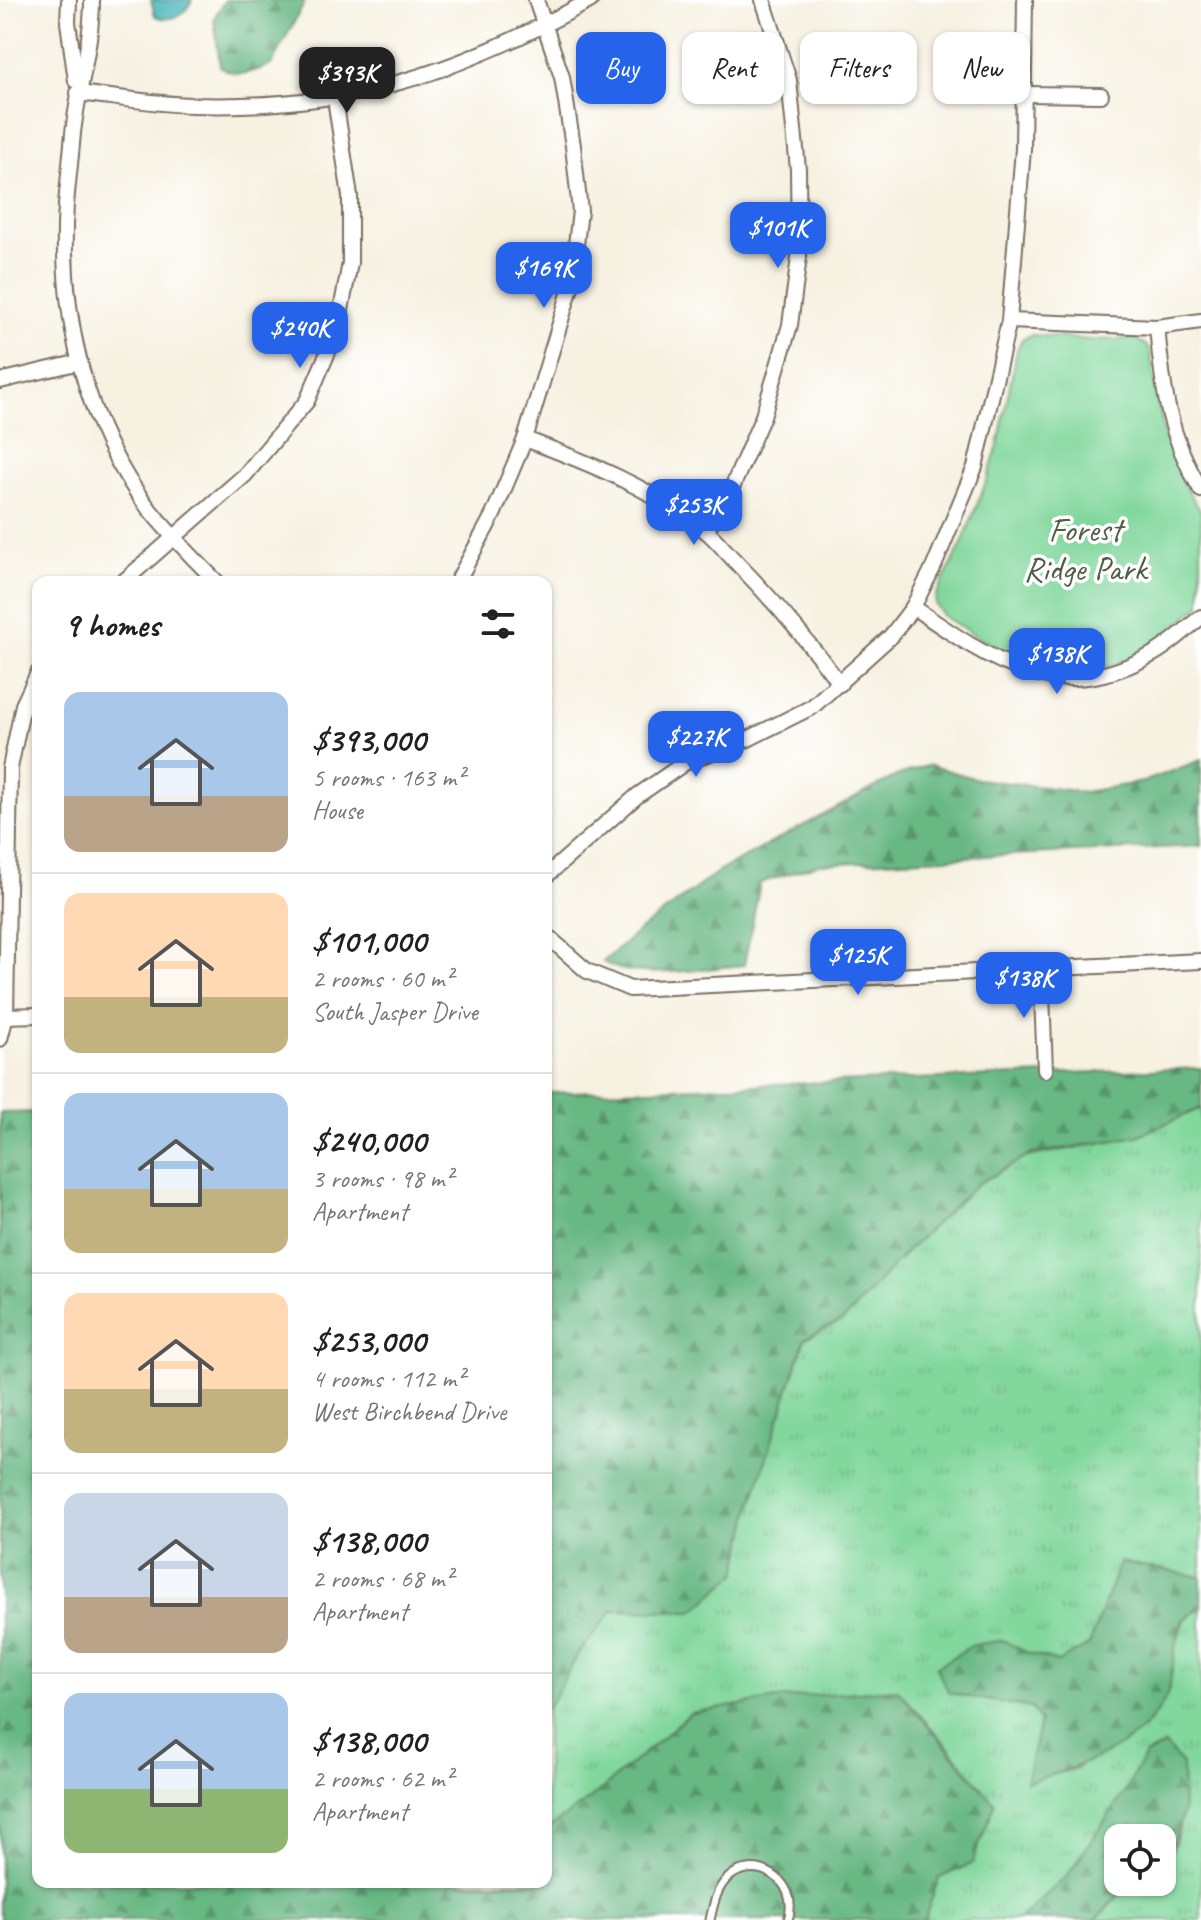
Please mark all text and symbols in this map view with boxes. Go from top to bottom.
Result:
chip: Buy [576,32,666,104]
chip: Rent [682,32,784,104]
chip: Filters [800,32,917,104]
chip: New [933,32,1030,104]
pin: $393K [291,47,403,115]
text: $393K [317,56,377,89]
pin: $101K [722,202,834,270]
text: $101K [748,211,808,244]
pin: $169K [488,242,600,310]
text: $169K [514,251,574,284]
pin: $240K [244,302,356,370]
text: $240K [270,311,330,344]
pin: $253K [638,479,750,547]
text: $253K [664,488,724,521]
park label: Forest Ridge Park [1024,508,1149,590]
icon: filters [476,602,520,646]
text: 9 homes [64,603,160,646]
pin: $138K [1001,628,1113,696]
text: $138K [1027,637,1087,670]
pin: $227K [640,711,752,779]
text: $393,000 [312,718,425,761]
text: $227K [666,720,726,753]
icon: home [128,724,224,820]
text: 5 rooms · 163 m² [312,761,464,794]
text: House [312,794,363,827]
text: $101,000 [312,919,426,962]
icon: home [128,925,224,1021]
pin: $125K [802,929,914,997]
text: $125K [828,938,888,971]
pin: $138K [968,952,1080,1020]
text: $138K [994,961,1054,994]
text: 2 rooms · 60 m² [312,962,453,995]
text: South Jasper Drive [312,995,478,1028]
text: $240,000 [312,1119,426,1162]
icon: home [128,1125,224,1221]
text: 3 rooms · 98 m² [312,1162,453,1195]
text: Apartment [312,1195,408,1228]
text: $253,000 [312,1319,425,1362]
icon: home [128,1325,224,1421]
text: 4 rooms · 112 m² [312,1362,464,1395]
text: West Birchbend Drive [312,1395,506,1428]
text: $138,000 [312,1519,426,1562]
icon: home [128,1525,224,1621]
text: 2 rooms · 68 m² [312,1562,453,1595]
text: Apartment [312,1595,408,1628]
text: $138,000 [312,1719,426,1762]
icon: home [128,1725,224,1821]
text: 2 rooms · 62 m² [312,1762,453,1795]
text: Apartment [312,1795,408,1828]
map controls [1104,1824,1176,1896]
button: locate [1104,1824,1176,1896]

